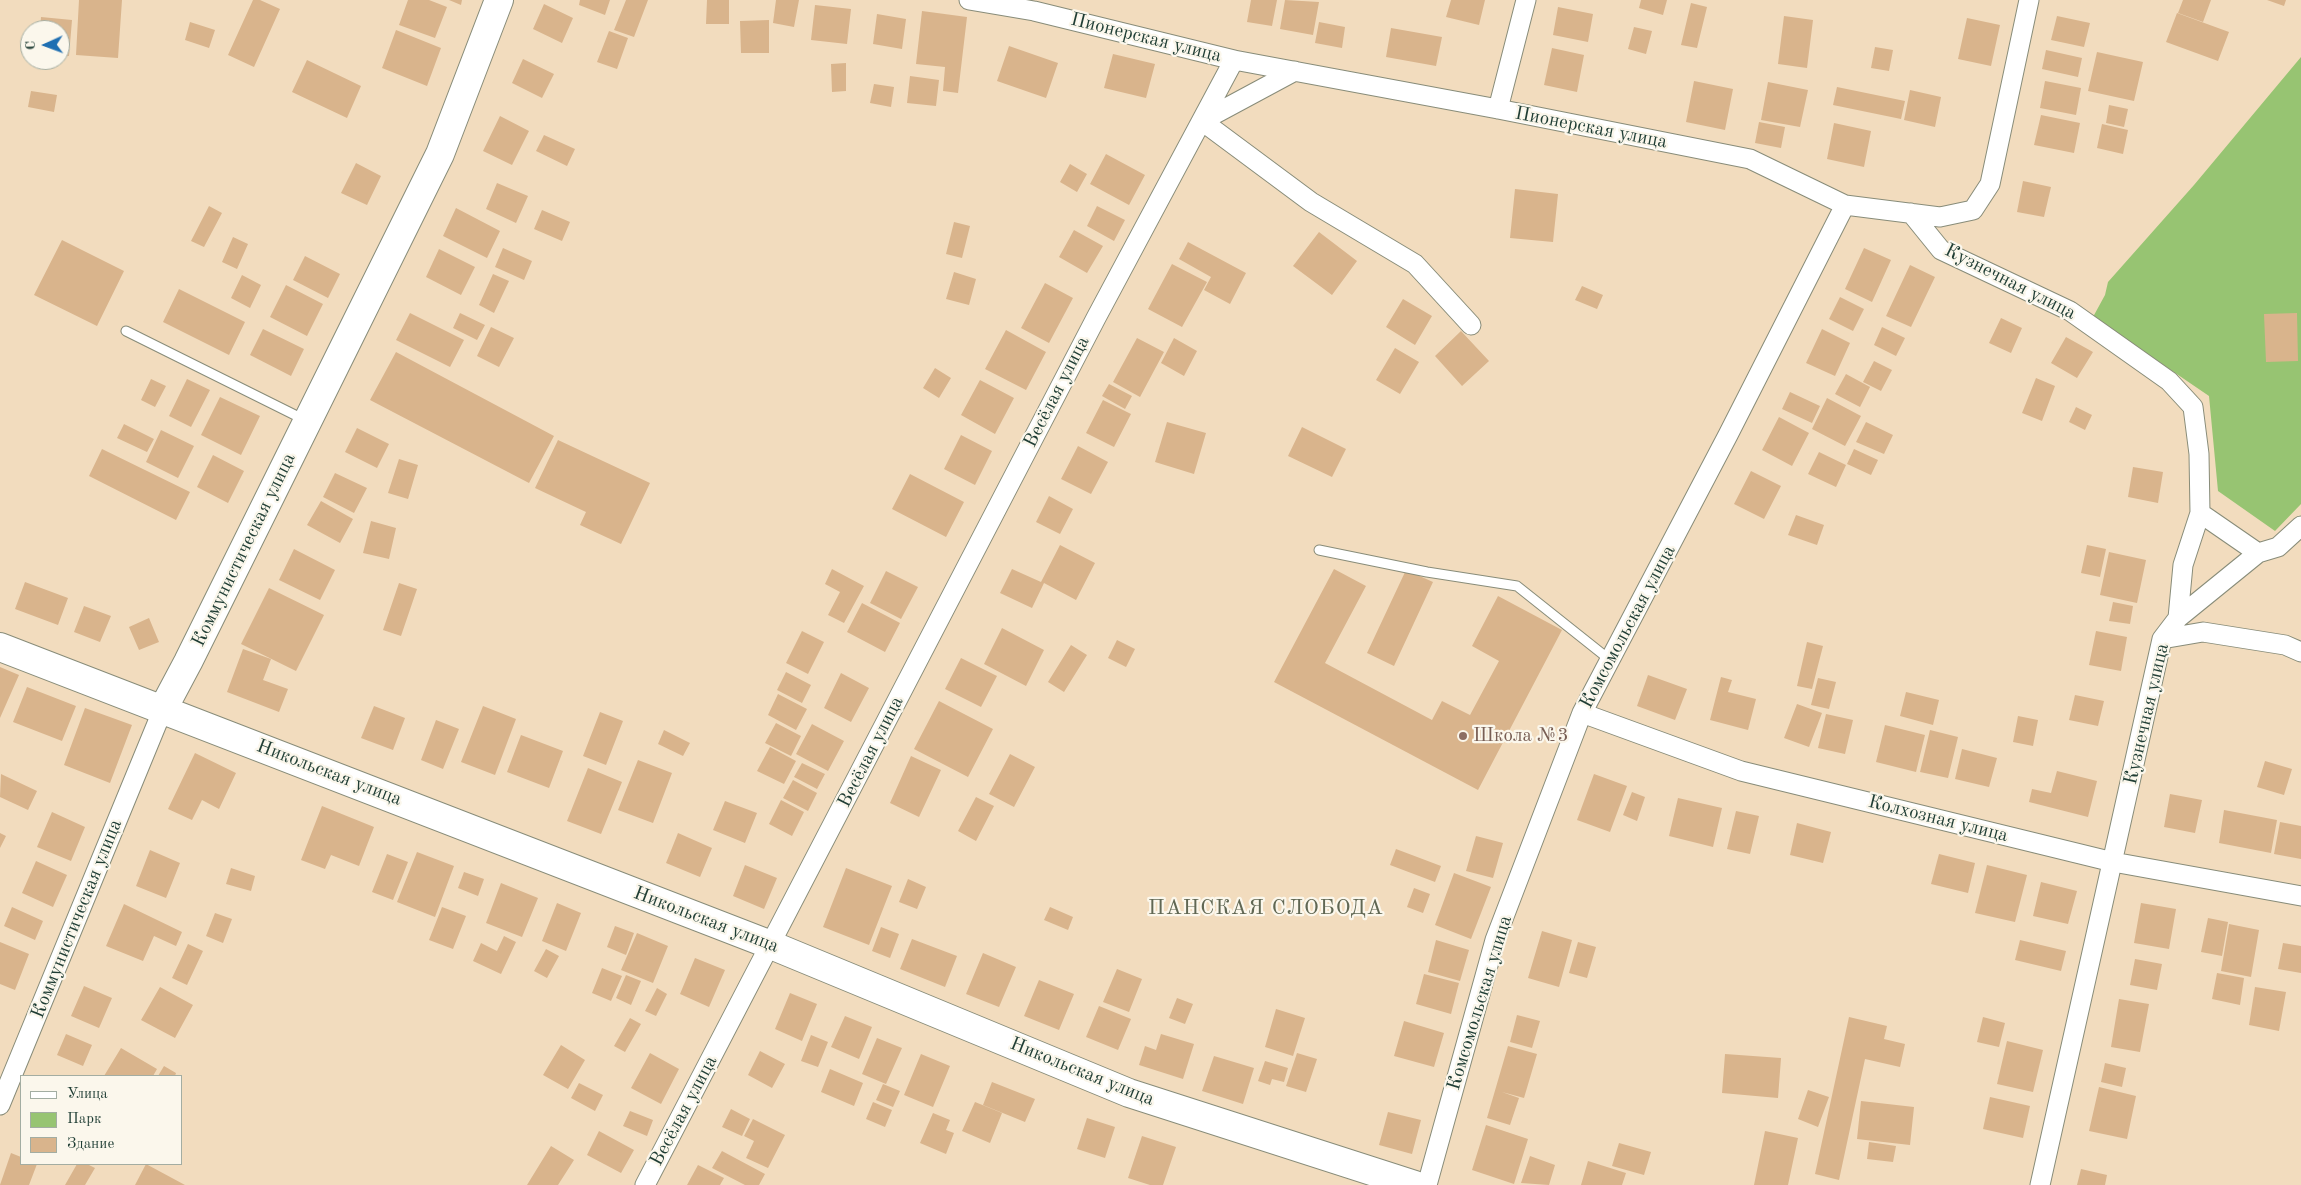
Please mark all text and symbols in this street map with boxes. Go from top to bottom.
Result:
street label: Пионерская улица [1068,8,1224,68]
north arrow [20,20,70,70]
text: С [24,41,38,50]
street label: Пионерская улица [1513,102,1669,154]
street label: Кузнечная улица [1940,239,2080,325]
street label: Весёлая улица [1019,333,1095,451]
street label: Коммунистическая улица [187,449,301,651]
street label: Комсомольская улица [1575,541,1681,713]
street label: Кузнечная улица [2120,641,2174,787]
street label: Весёлая улица [833,693,909,811]
place label: Школа №3 [1473,725,1568,747]
marker: Школа №3 [1457,730,1469,742]
street label: Никольская улица [253,735,405,811]
street label: Колхозная улица [1866,791,2010,847]
street label: Коммунистическая улица [27,816,127,1022]
street label: Никольская улица [630,882,782,958]
district label: ПАНСКАЯ СЛОБОДА [1146,895,1386,921]
street label: Комсомольская улица [1443,913,1517,1093]
street label: Никольская улица [1007,1033,1157,1111]
street label: Весёлая улица [645,1052,723,1170]
legend [20,1075,182,1165]
text: Улица [67,1087,108,1102]
text: Парк [67,1112,102,1127]
text: Здание [67,1137,114,1152]

